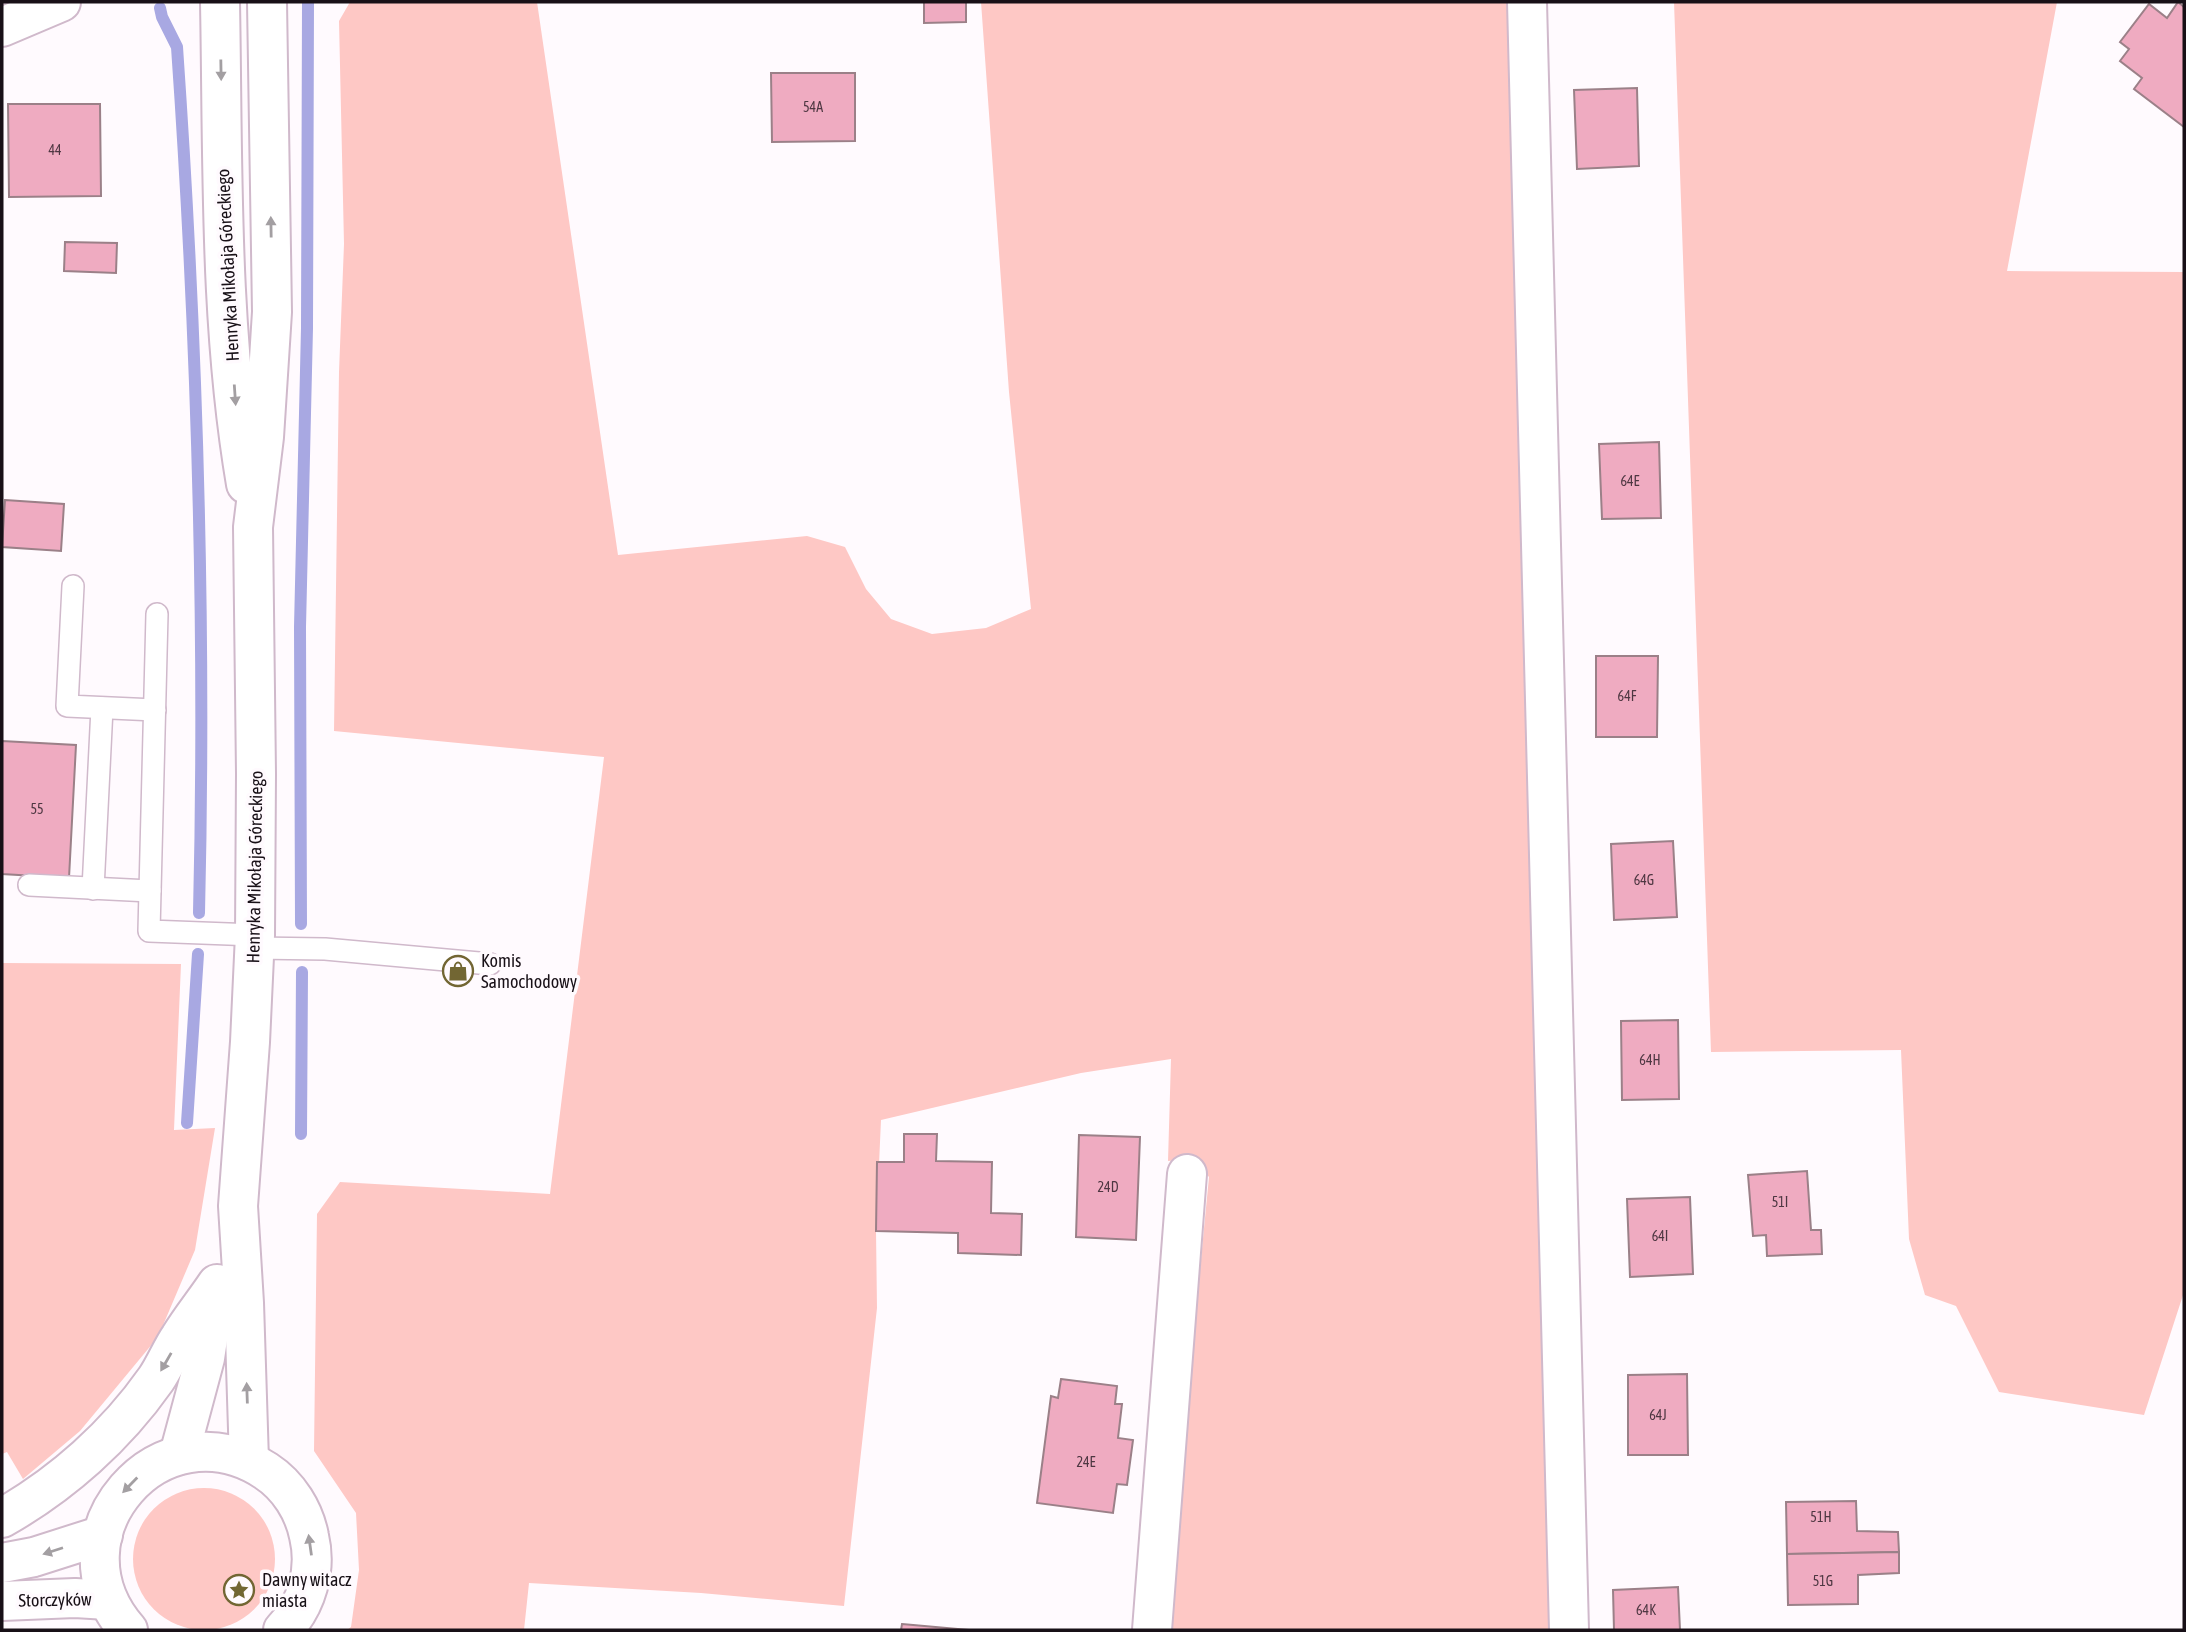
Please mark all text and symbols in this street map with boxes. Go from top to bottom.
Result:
one-way arrow [216,59,227,81]
house number: 54A [803,99,823,115]
house number: 44 [48,142,62,158]
street label: Henryka Mikołaja Góreckiego [212,168,243,362]
one-way arrow [265,215,277,237]
one-way arrow [230,384,241,406]
house number: 64E [1620,473,1640,489]
house number: 64F [1618,688,1637,704]
street label: Henryka Mikołaja Góreckiego [242,770,267,964]
house number: 55 [30,801,44,817]
house number: 64G [1634,872,1654,888]
place label: Komis Samochodowy [481,950,577,992]
shop icon: Komis Samochodowy [441,954,475,988]
house number: 64H [1639,1052,1661,1068]
house number: 24D [1098,1179,1119,1195]
house number: 51I [1772,1194,1788,1210]
house number: 64I [1652,1228,1668,1244]
one-way arrow [160,1352,172,1371]
one-way arrow [241,1382,252,1404]
house number: 64J [1649,1407,1667,1423]
house number: 24E [1076,1454,1096,1470]
one-way arrow [123,1476,139,1493]
house number: 51H [1810,1509,1832,1525]
one-way arrow [305,1534,316,1556]
one-way arrow [42,1546,63,1556]
place label: Dawny witacz miasta [262,1569,352,1611]
place icon: Dawny witacz miasta [222,1573,256,1607]
house number: 51G [1813,1573,1833,1589]
street label: Storczyków [18,1588,92,1611]
house number: 64K [1636,1602,1656,1618]

